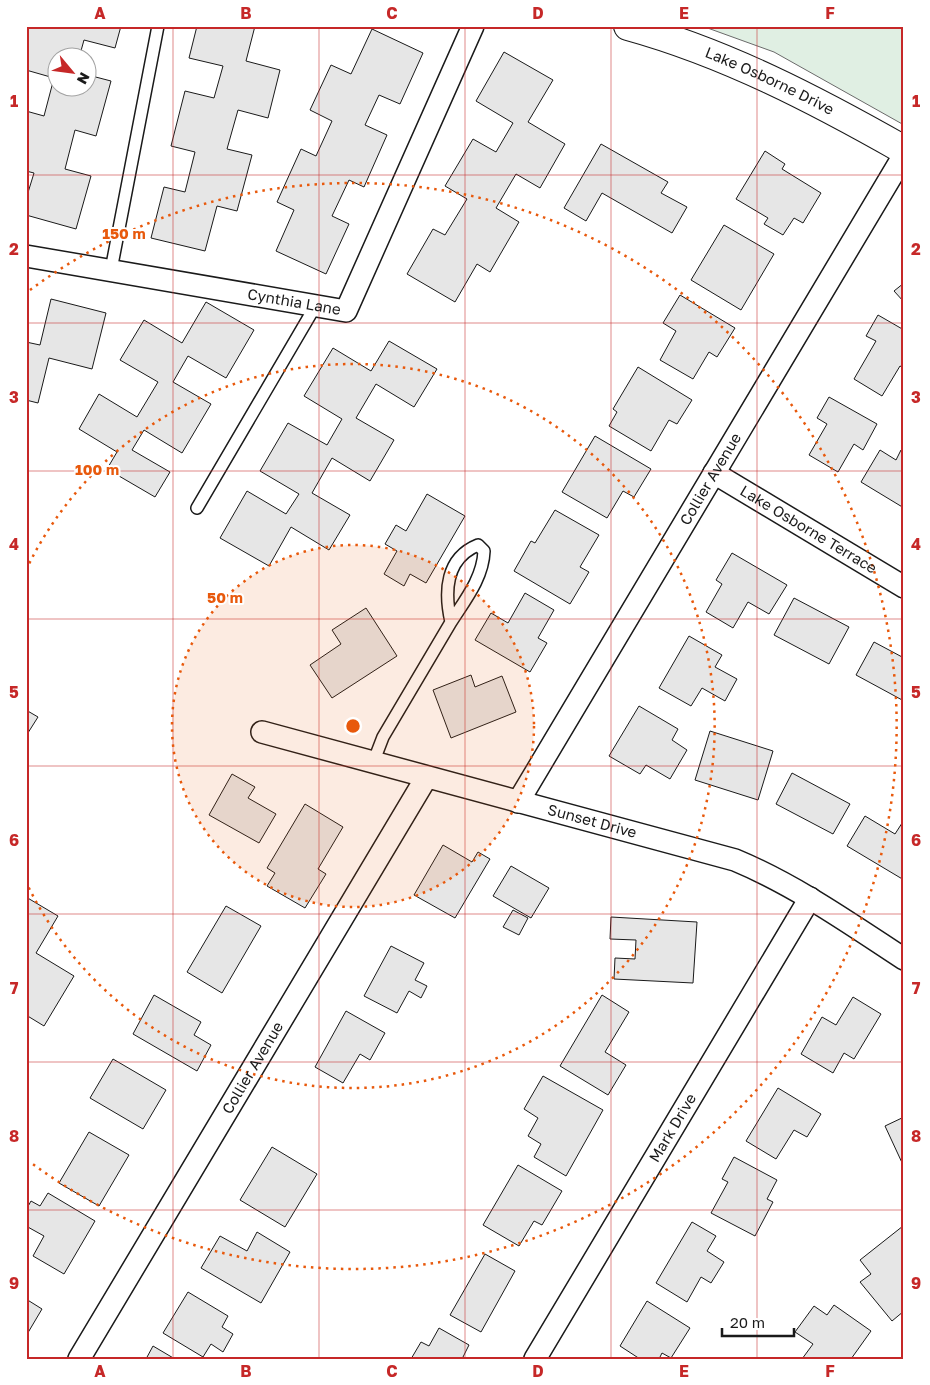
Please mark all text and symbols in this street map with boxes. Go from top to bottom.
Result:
text: A [94,3,106,23]
text: B [240,3,252,23]
text: C [386,3,398,23]
text: D [532,3,544,23]
text: E [679,3,689,23]
text: F [825,3,835,23]
street label: Lake Osborne Drive [703,43,838,118]
north arrow [48,48,98,98]
text: N [74,70,94,87]
text: 1 [10,91,18,111]
text: 1 [912,91,920,111]
text: 150 m [102,224,146,242]
text: 2 [9,239,19,259]
text: 2 [911,239,921,259]
street label: Cynthia Lane [246,284,343,318]
text: 3 [9,387,19,407]
text: 3 [911,387,921,407]
street label: Collier Avenue [675,429,744,528]
text: 100 m [75,460,119,478]
street label: Lake Osborne Terrace [737,481,881,577]
text: 4 [9,534,19,554]
text: 4 [911,534,921,554]
text: 50 m [207,588,243,606]
text: 5 [9,682,19,702]
text: 5 [911,682,921,702]
centre of rings [344,717,362,735]
street label: Sunset Drive [546,800,639,841]
text: 6 [9,830,19,850]
text: 6 [911,830,921,850]
text: 7 [10,978,19,998]
text: 7 [912,978,921,998]
street label: Collier Avenue [218,1018,287,1117]
street label: Mark Drive [645,1090,699,1165]
text: 8 [9,1126,19,1146]
text: 8 [911,1126,921,1146]
text: 9 [9,1273,19,1293]
text: 9 [911,1273,921,1293]
scale bar [722,1305,795,1337]
text: 20 m [730,1313,765,1331]
text: A [94,1361,106,1381]
text: B [240,1361,252,1381]
text: C [386,1361,398,1381]
text: D [532,1361,544,1381]
text: E [679,1361,689,1381]
text: F [825,1361,835,1381]

